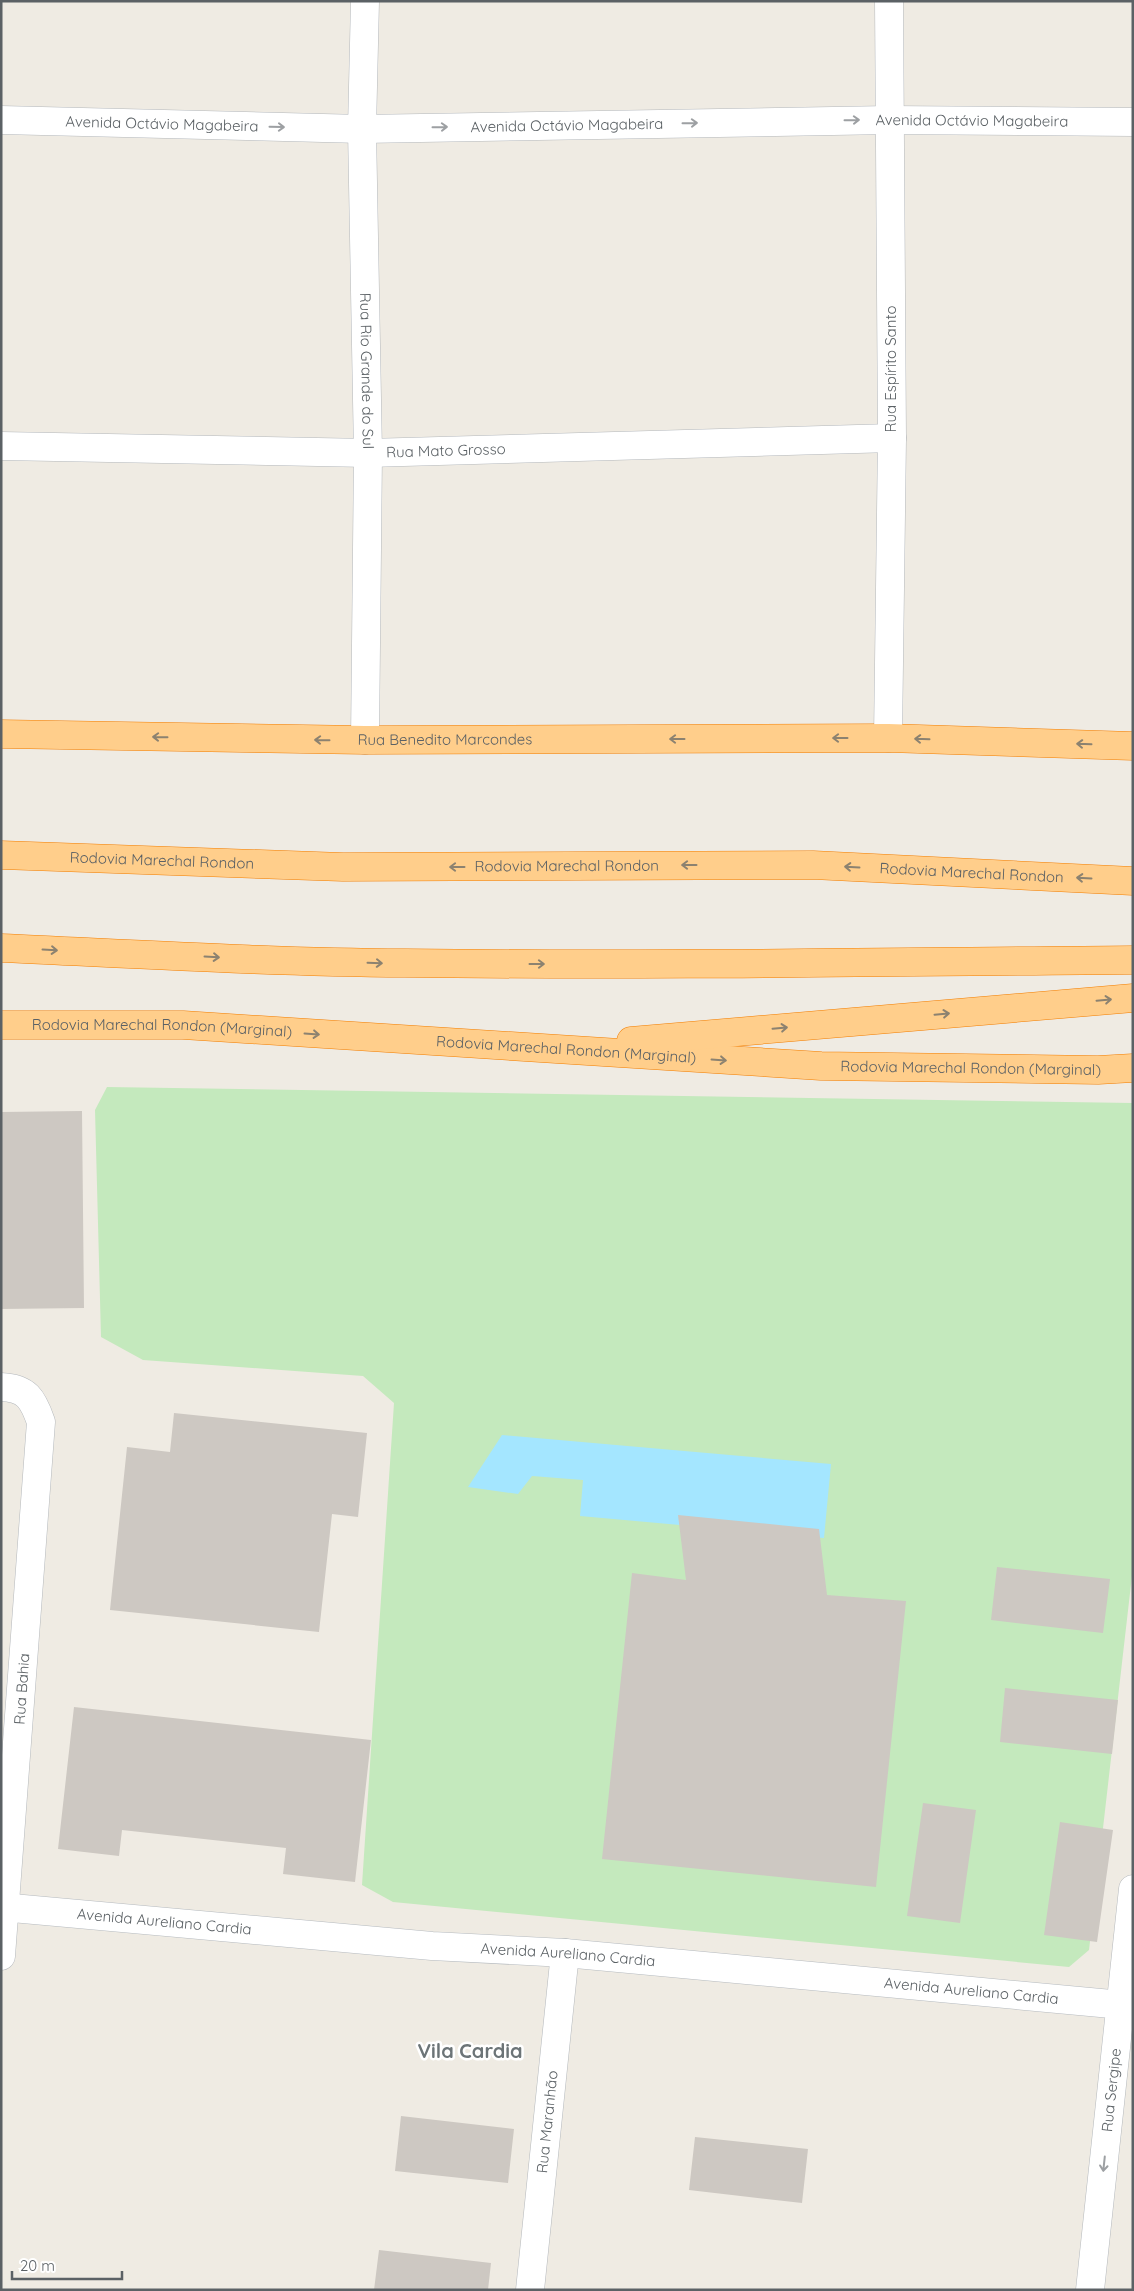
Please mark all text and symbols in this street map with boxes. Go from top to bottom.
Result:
street label: Avenida Octávio Magabeira [875,110,1068,130]
street label: Avenida Octávio Magabeira [65,112,259,135]
street label: Avenida Octávio Magabeira [470,114,663,136]
one-way arrow [844,116,860,125]
one-way arrow [682,118,698,128]
one-way arrow [269,122,285,131]
one-way arrow [432,122,448,132]
street label: Rua Rio Grande do Sul [356,293,378,449]
street label: Rua Espírito Santo [881,306,900,432]
street label: Rua Mato Grosso [386,439,506,461]
street label: Rua Benedito Marcondes [357,729,532,749]
one-way arrow [152,732,168,742]
one-way arrow [832,733,848,743]
one-way arrow [669,734,686,744]
one-way arrow [914,734,930,743]
one-way arrow [314,735,330,745]
one-way arrow [1076,739,1092,749]
street label: Rodovia Marechal Rondon [69,847,254,873]
street label: Rodovia Marechal Rondon [475,856,659,875]
street label: Rodovia Marechal Rondon [879,858,1064,887]
one-way arrow [682,860,698,870]
one-way arrow [449,862,466,872]
one-way arrow [844,862,860,871]
one-way arrow [1076,874,1092,883]
one-way arrow [42,946,58,955]
one-way arrow [204,953,220,962]
one-way arrow [366,958,382,967]
one-way arrow [528,959,545,969]
one-way arrow [1095,995,1111,1005]
one-way arrow [933,1009,949,1019]
street label: Rodovia Marechal Rondon (Marginal) [32,1015,293,1041]
one-way arrow [772,1023,788,1033]
one-way arrow [304,1029,320,1038]
street label: Rodovia Marechal Rondon (Marginal) [436,1031,697,1067]
one-way arrow [711,1055,727,1064]
street label: Rodovia Marechal Rondon (Marginal) [840,1056,1102,1079]
street label: Rua Bahia [10,1653,33,1725]
street label: Avenida Aureliano Cardia [76,1904,253,1939]
street label: Avenida Aureliano Cardia [480,1939,656,1970]
street label: Avenida Aureliano Cardia [883,1973,1059,2008]
district label: Vila Cardia [417,2038,523,2063]
street label: Rua Sergipe [1097,2047,1125,2133]
street label: Rua Maranhão [532,2070,562,2174]
one-way arrow [1099,2155,1109,2171]
scale bar [12,2248,122,2280]
text: 20 m [20,2256,55,2275]

